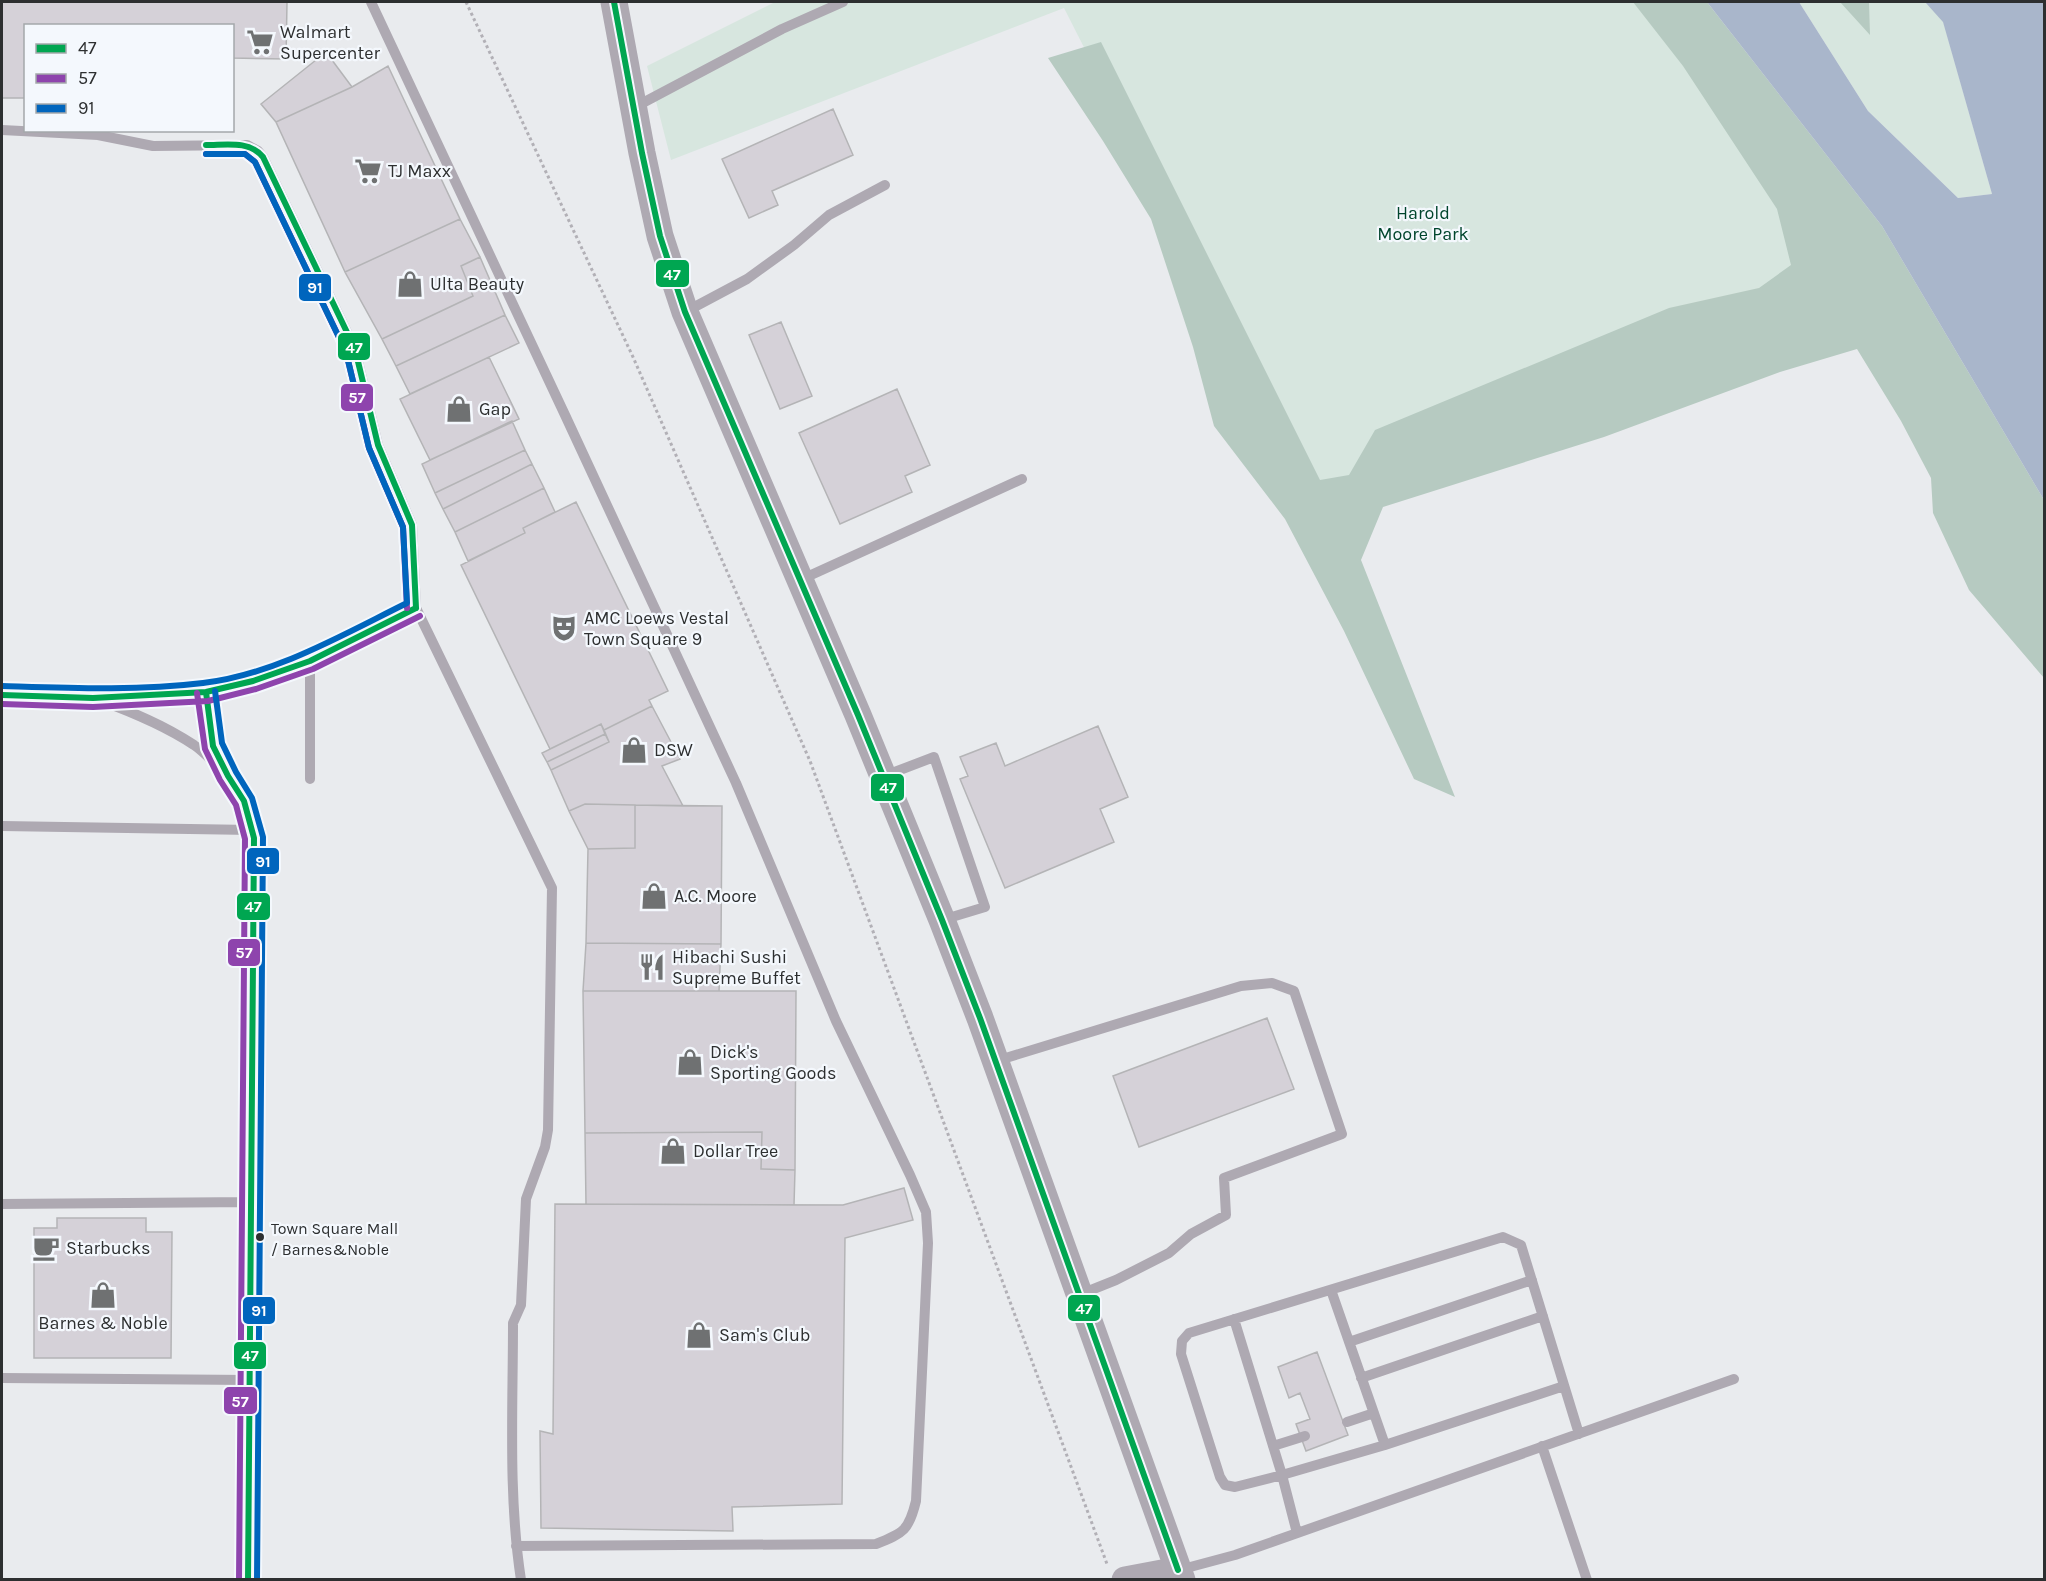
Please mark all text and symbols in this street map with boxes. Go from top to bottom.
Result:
place label: Walmart Supercenter [280,21,380,64]
legend [24,24,234,132]
supermarket icon: Walmart Supercenter [245,27,275,57]
text: 47 [78,37,97,59]
text: 57 [78,67,97,89]
text: 91 [78,97,94,119]
supermarket icon: TJ Maxx [353,156,383,186]
place label: TJ Maxx [388,160,451,182]
park label: Harold Moore Park [1377,202,1469,245]
line badge: 47 [655,259,690,288]
text: 47 [663,265,681,284]
shop icon: Ulta Beauty [395,269,425,299]
line badge: 91 [298,273,332,302]
place label: Ulta Beauty [430,273,525,295]
text: 91 [307,278,323,297]
line badge: 47 [337,332,371,361]
text: 47 [345,338,363,357]
line badge: 57 [340,383,374,412]
text: 57 [348,388,366,407]
shop icon: Gap [444,394,474,424]
place label: Gap [479,398,511,420]
place label: AMC Loews Vestal Town Square 9 [584,607,729,650]
theatre icon: AMC Loews Vestal Town Square 9 [549,613,579,643]
shop icon: DSW [619,735,649,765]
place label: DSW [654,739,693,761]
line badge: 47 [870,773,905,802]
text: 47 [879,778,897,797]
line badge: 91 [246,847,280,875]
text: 91 [255,852,271,871]
shop icon: A.C. Moore [639,881,669,911]
place label: A.C. Moore [674,885,757,907]
line badge: 47 [236,892,271,921]
text: 47 [244,897,262,916]
line badge: 57 [227,938,261,967]
text: 57 [235,943,253,962]
place label: Hibachi Sushi Supreme Buffet [672,946,801,989]
restaurant icon: Hibachi Sushi Supreme Buffet [637,952,667,982]
place label: Dick's Sporting Goods [710,1041,837,1084]
shop icon: Dick's Sporting Goods [675,1047,705,1077]
shop icon: Dollar Tree [658,1136,688,1166]
place label: Dollar Tree [693,1140,778,1162]
place label: Town Square Mall / Barnes&Noble [271,1219,398,1259]
marker: Town Square Mall / Barnes&Noble [254,1231,266,1243]
cafe icon: Starbucks [31,1233,61,1263]
place label: Starbucks [66,1237,151,1259]
shop icon: Barnes & Noble [88,1280,118,1310]
line badge: 47 [1067,1294,1101,1322]
line badge: 91 [242,1296,276,1325]
text: 47 [1075,1299,1093,1318]
text: 91 [251,1301,267,1320]
place label: Barnes & Noble [38,1312,168,1334]
shop icon: Sam's Club [684,1320,714,1350]
place label: Sam's Club [719,1324,810,1346]
line badge: 47 [233,1341,267,1370]
text: 47 [241,1346,259,1365]
line badge: 57 [223,1386,258,1415]
text: 57 [231,1392,249,1411]

